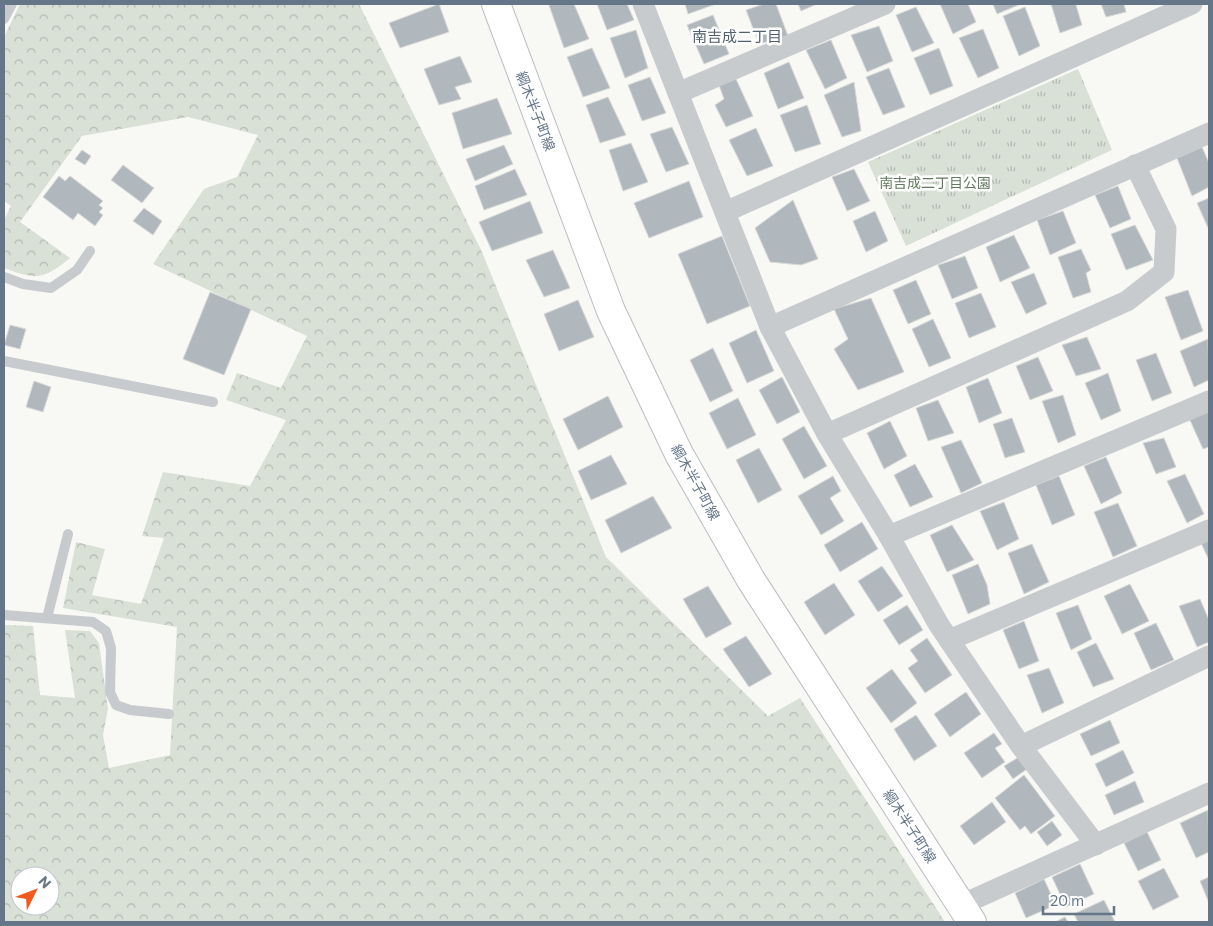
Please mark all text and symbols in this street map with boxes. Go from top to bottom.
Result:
district label: 南吉成二丁目 [692,27,782,45]
street label: 綱木半子町線 [513,69,559,153]
park label: 南吉成二丁目公園 [879,174,991,191]
street label: 綱木半子町線 [668,441,724,523]
street label: 綱木半子町線 [880,786,940,866]
north arrow [10,866,60,916]
text: N [35,872,55,892]
scale bar [1043,884,1114,916]
text: 20 m [1050,891,1084,909]

